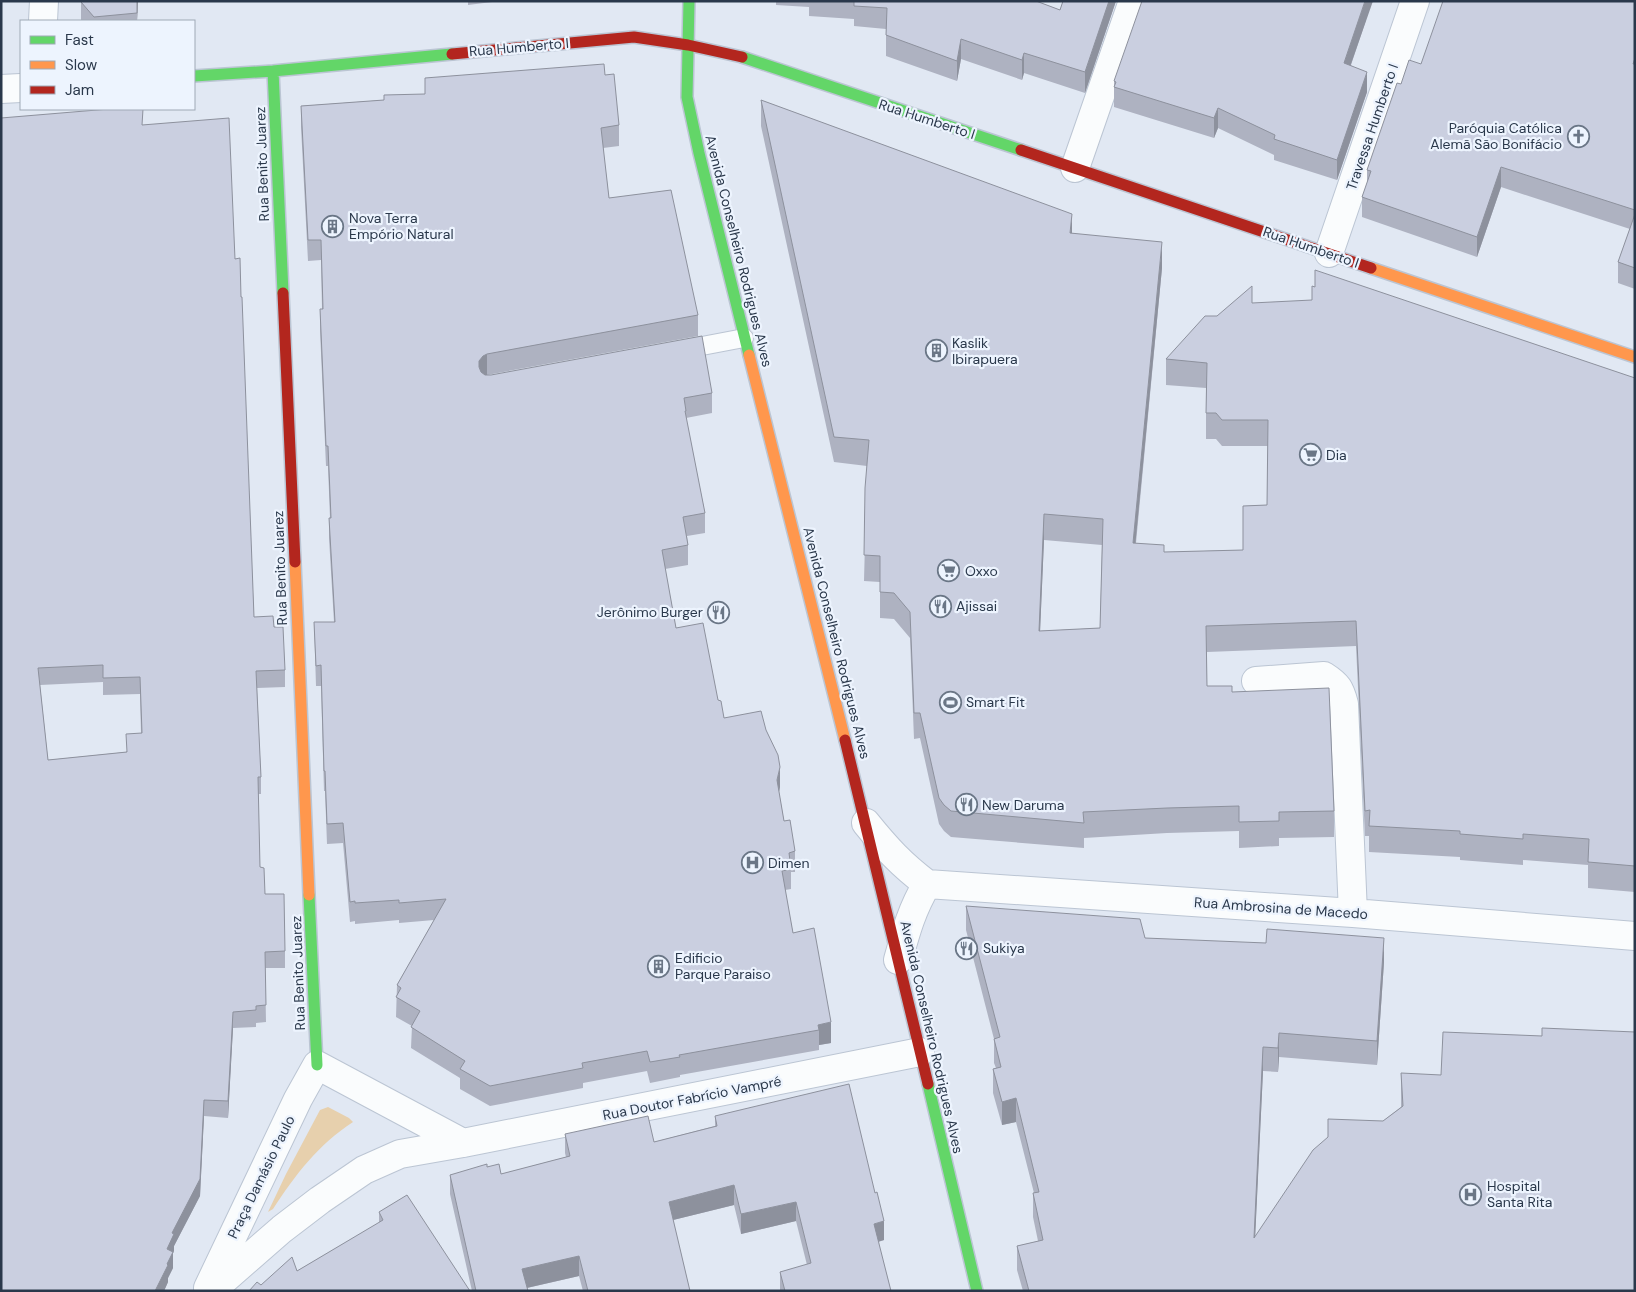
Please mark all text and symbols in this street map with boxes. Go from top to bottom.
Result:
legend [20,20,195,110]
text: Fast [65,30,94,50]
street label: Rua Humberto I [468,34,570,60]
text: Slow [65,55,98,75]
street label: Travessa Humberto I [1342,61,1402,193]
text: Jam [65,80,94,100]
street label: Rua Humberto I [877,95,977,143]
street label: Rua Benito Juarez [251,106,273,222]
place label: Paróquia Católica Alemã São Bonifácio [1430,119,1562,153]
church icon: Paróquia Católica Alemã São Bonifácio [1566,124,1590,148]
street label: Avenida Conselheiro Rodrigues Alves [701,133,777,369]
place label: Nova Terra Empório Natural [349,209,454,243]
building icon: Nova Terra Empório Natural [321,214,345,238]
street label: Rua Humberto I [1261,222,1361,272]
place label: Kaslik Ibirapuera [952,334,1018,368]
building icon: Kaslik Ibirapuera [924,339,948,363]
supermarket icon: Dia [1298,443,1322,467]
place label: Dia [1326,446,1347,464]
street label: Rua Benito Juarez [269,510,291,626]
street label: Avenida Conselheiro Rodrigues Alves [799,525,875,761]
supermarket icon: Oxxo [937,559,961,583]
place label: Oxxo [965,562,998,580]
restaurant icon: Ajissai [928,594,952,618]
place label: Ajissai [956,597,997,615]
restaurant icon: Jerônimo Burger [707,600,731,624]
place label: Jerônimo Burger [597,603,703,621]
sports icon: Smart Fit [938,690,962,714]
place label: Smart Fit [966,693,1025,711]
restaurant icon: New Daruma [954,793,978,817]
place label: New Daruma [982,796,1064,814]
hospital icon: Dimen [740,851,764,875]
place label: Dimen [768,854,809,872]
street label: Rua Ambrosina de Macedo [1194,893,1368,923]
street label: Rua Benito Juarez [287,915,309,1031]
street label: Avenida Conselheiro Rodrigues Alves [896,919,968,1155]
restaurant icon: Sukiya [955,936,979,960]
place label: Sukiya [983,939,1025,957]
place label: Edificio Parque Paraiso [675,949,771,983]
building icon: Edificio Parque Paraiso [647,954,671,978]
street label: Rua Doutor Fabrício Vampré [601,1072,783,1124]
street label: Praça Damásio Paulo [223,1112,299,1242]
place label: Hospital Santa Rita [1487,1177,1552,1211]
hospital icon: Hospital Santa Rita [1459,1182,1483,1206]

